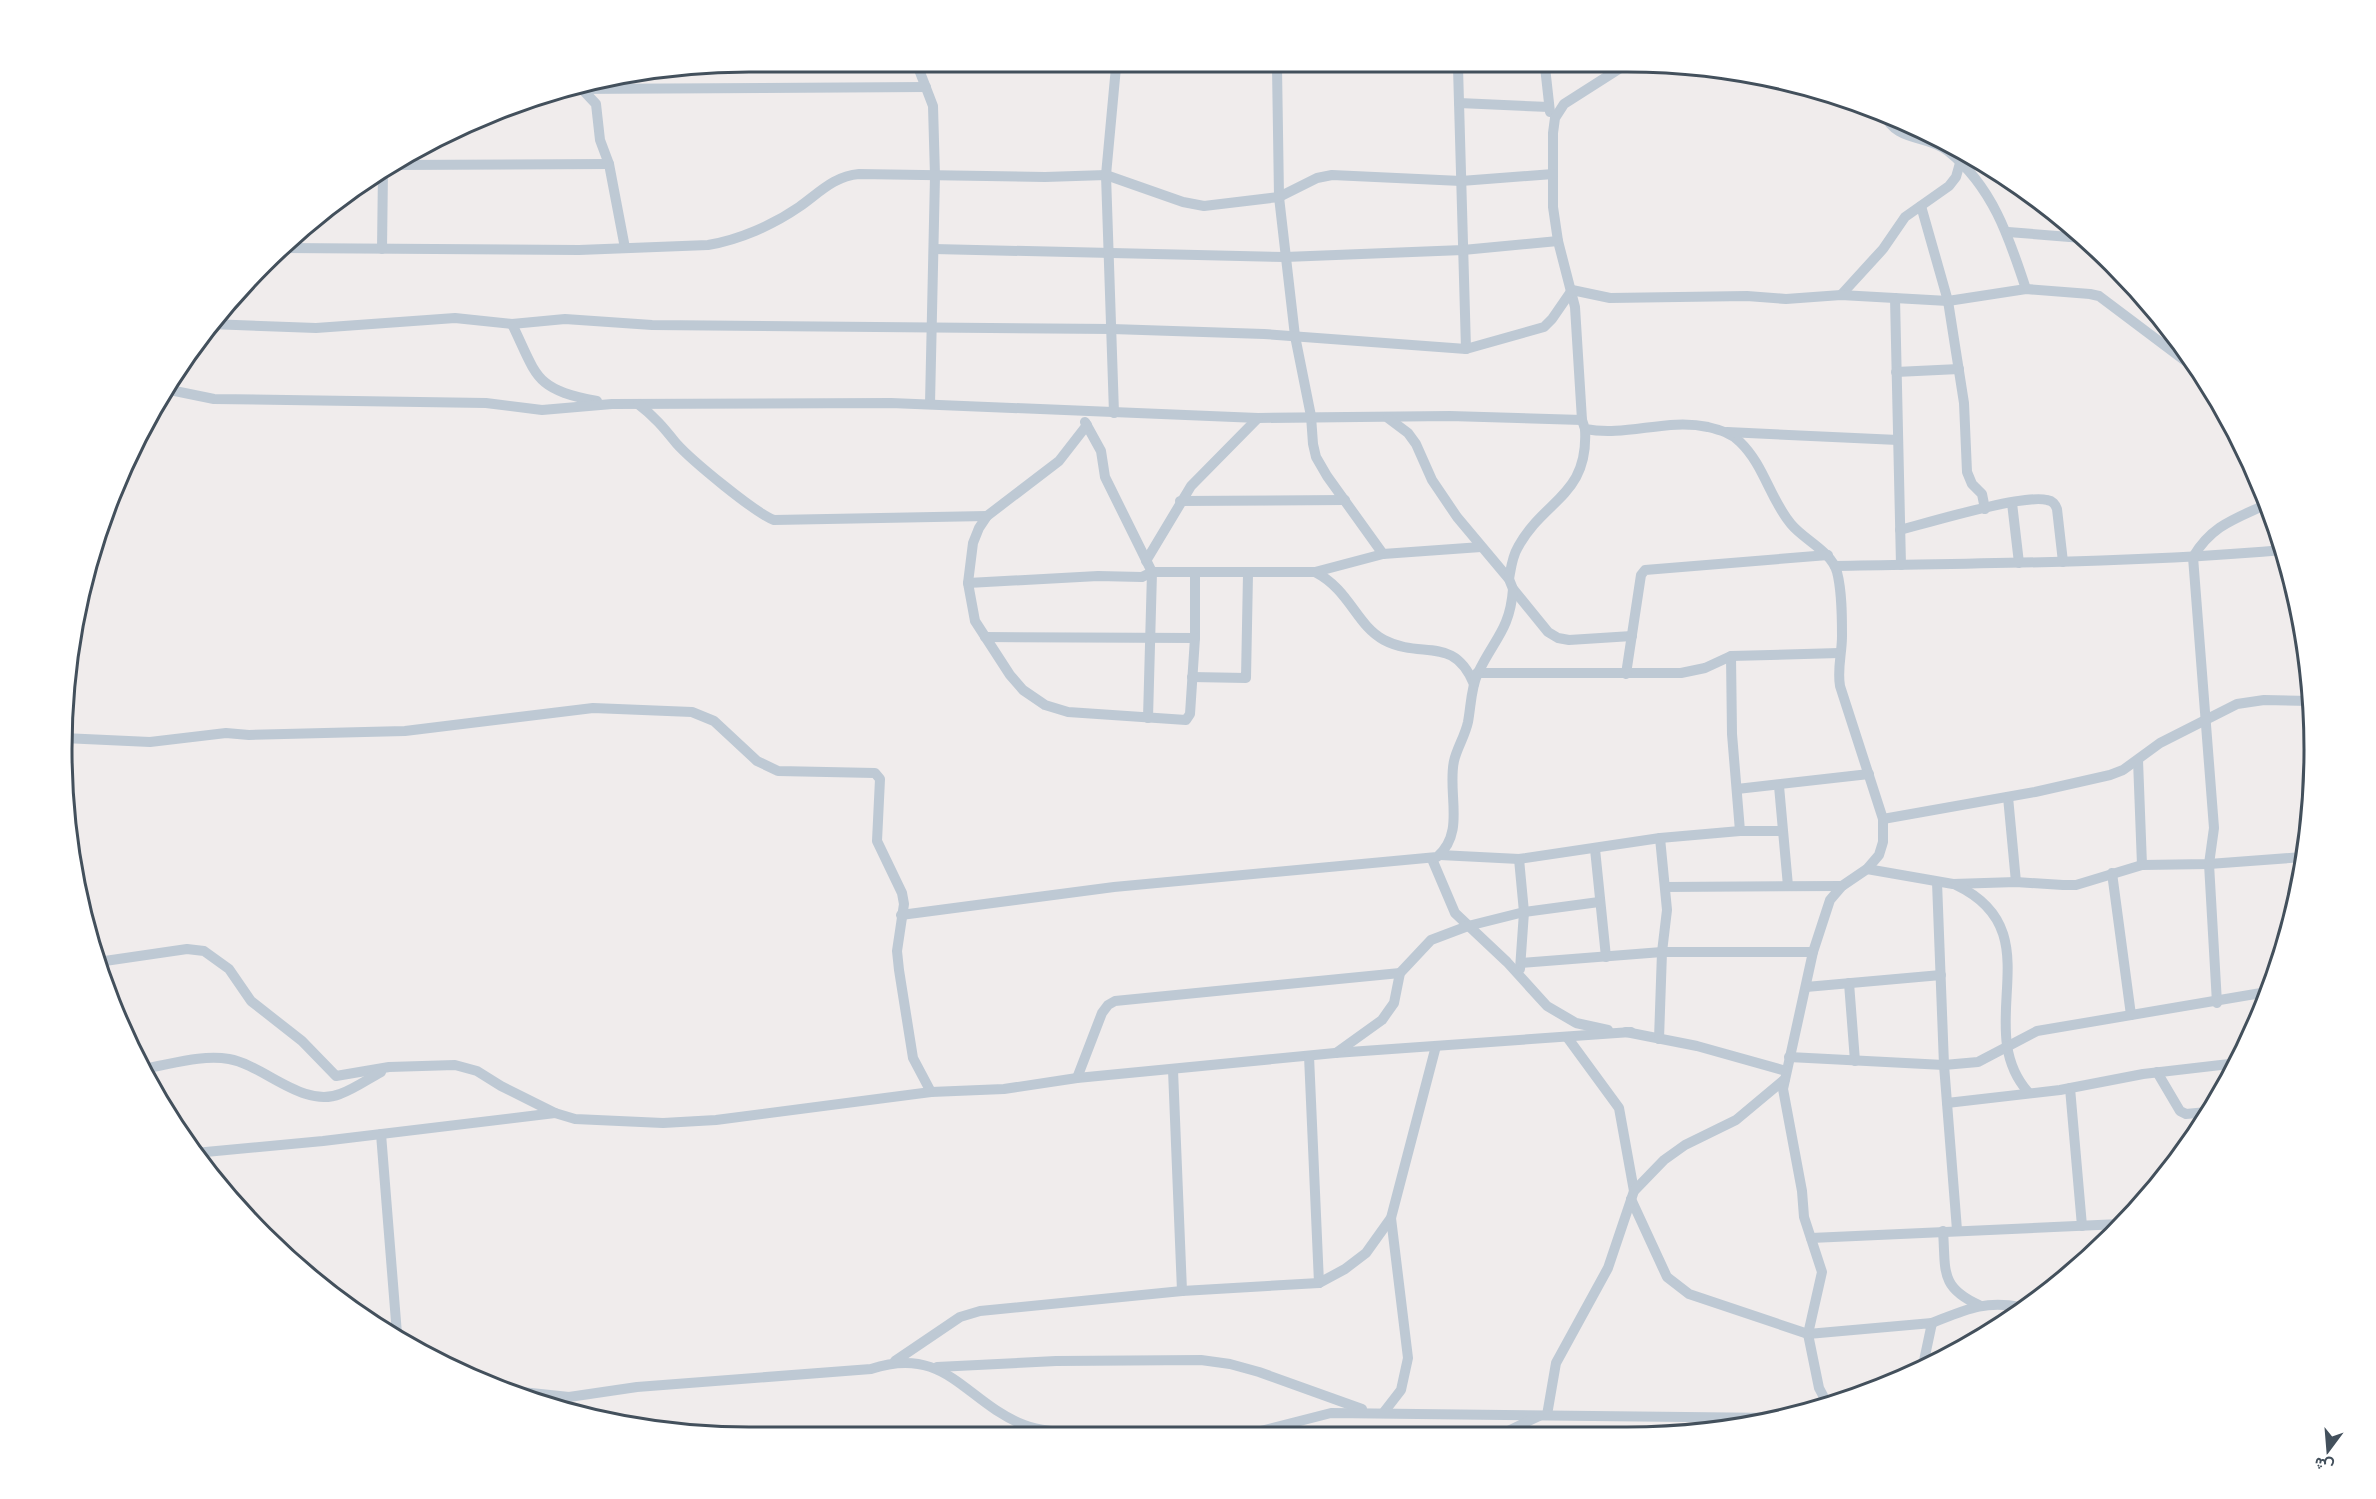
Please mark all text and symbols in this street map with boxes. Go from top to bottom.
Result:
north arrow [2298,1421,2358,1481]
text: ش [2312,1453,2336,1477]

